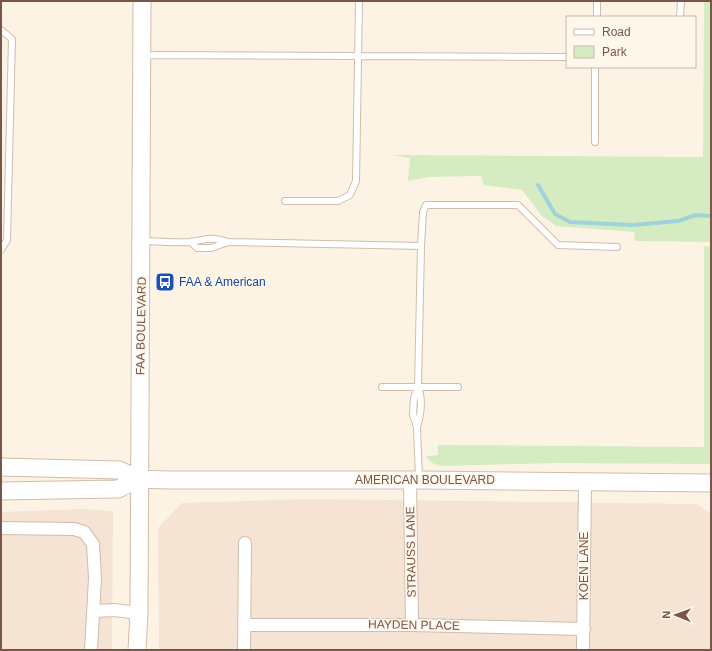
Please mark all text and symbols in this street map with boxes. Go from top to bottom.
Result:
legend [566,16,696,68]
text: Road [602,25,631,39]
text: Park [602,45,628,59]
bus stop icon: FAA & American [154,271,176,293]
place label: FAA & American [179,275,266,289]
street label: FAA BOULEVARD [133,276,149,375]
street label: AMERICAN BOULEVARD [355,473,495,487]
street label: STRAUSS LANE [403,506,419,598]
street label: KOEN LANE [577,532,591,600]
north arrow [656,595,696,635]
text: N [660,611,672,619]
street label: HAYDEN PLACE [368,617,460,633]

